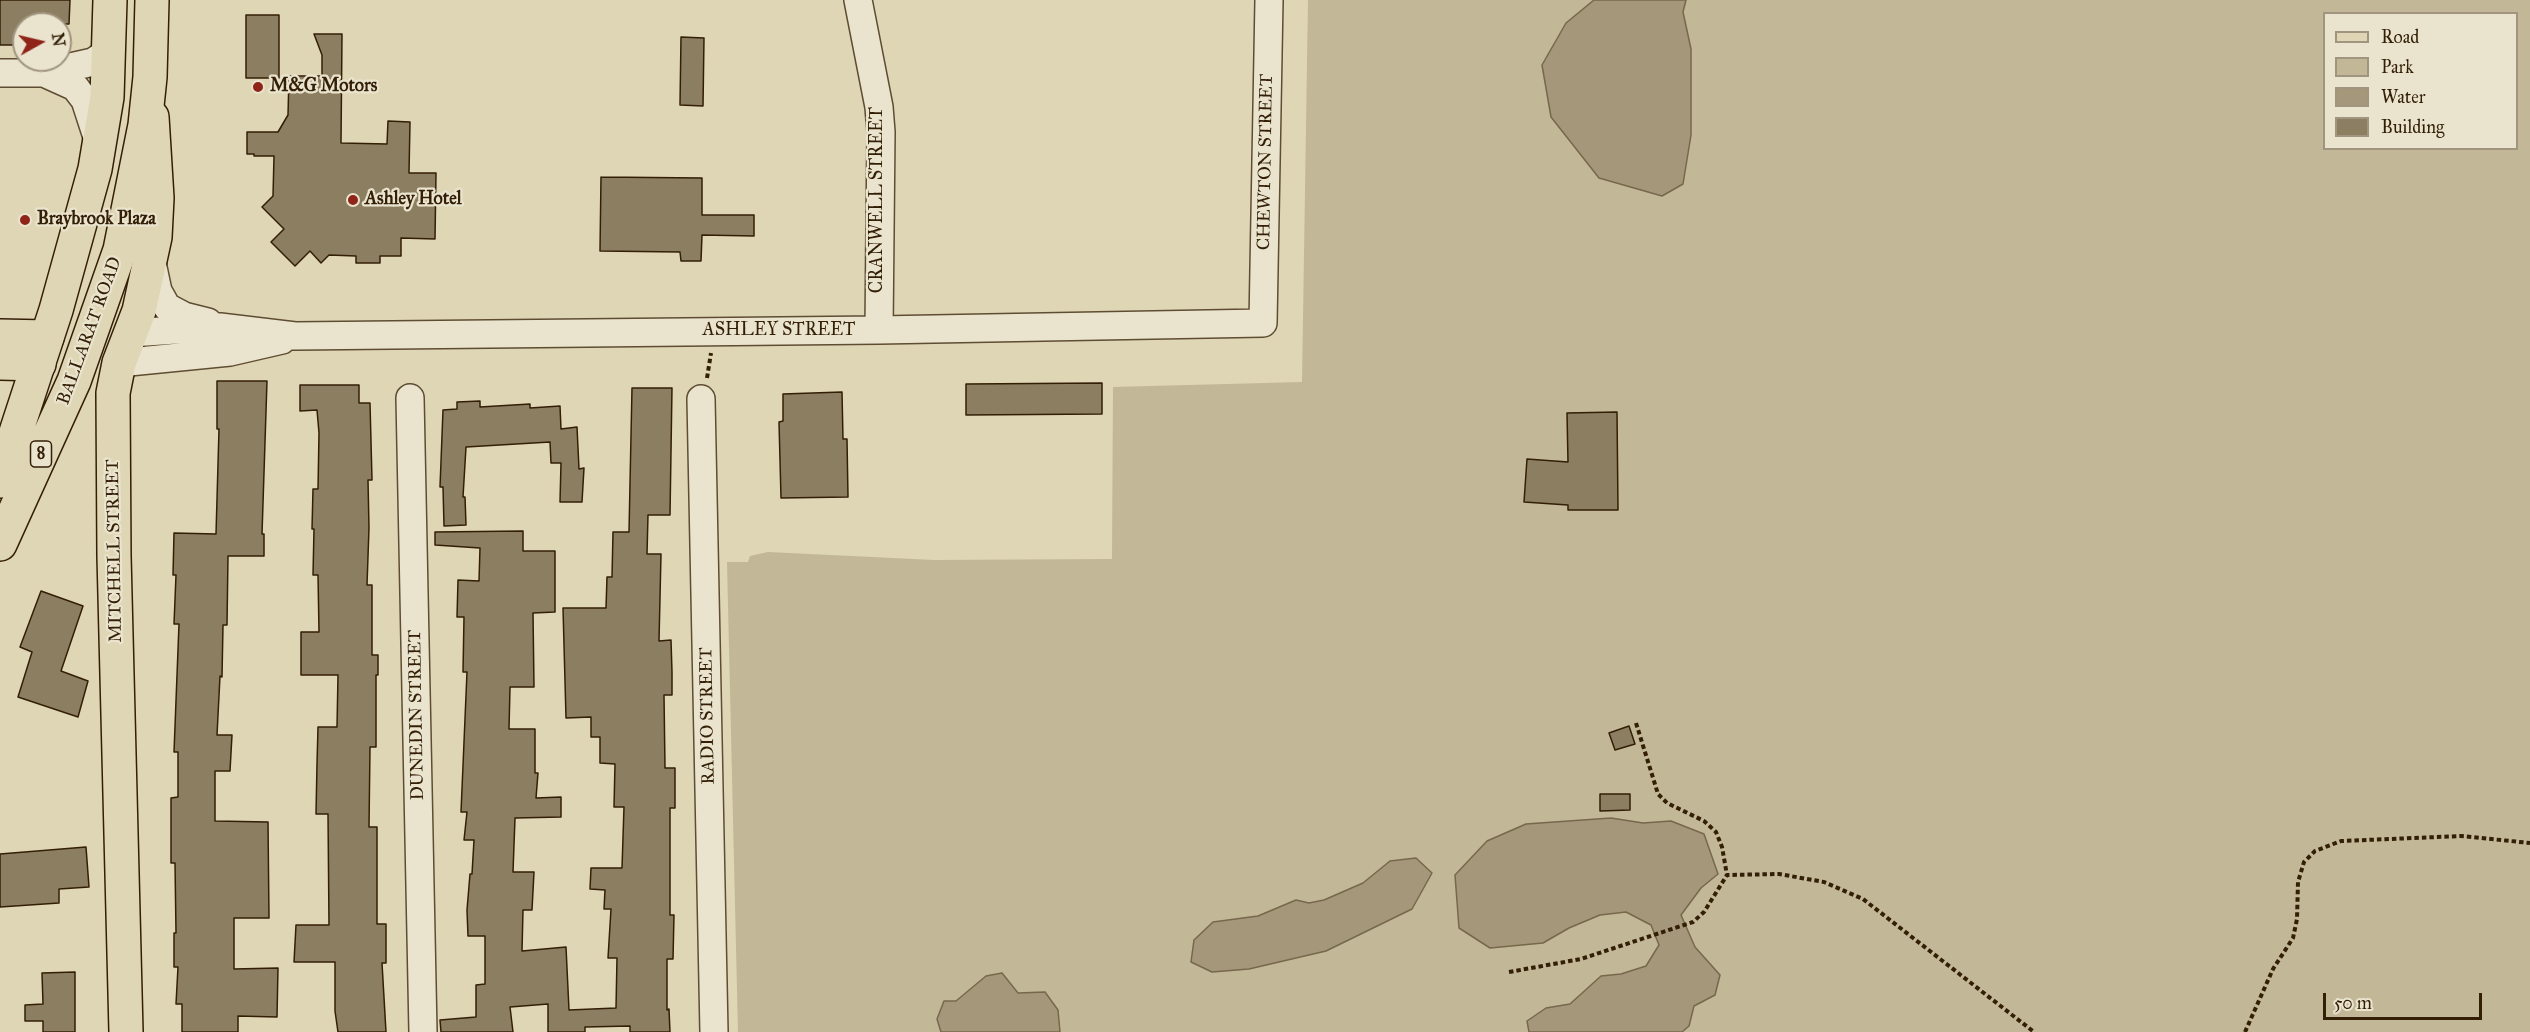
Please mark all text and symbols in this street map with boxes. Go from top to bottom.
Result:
north arrow [12,12,72,72]
legend [2323,12,2518,150]
text: Road [2381,26,2419,48]
text: N [48,32,69,48]
text: Park [2381,56,2414,78]
street label: CHEWTON STREET [1254,74,1278,250]
place label: M&G Motors [270,76,377,98]
marker: M&G Motors [251,80,265,94]
text: Water [2381,86,2425,108]
street label: CRANWELL STREET [867,107,889,293]
text: Building [2381,116,2444,138]
place label: Ashley Hotel [365,189,461,211]
marker: Ashley Hotel [346,193,360,207]
place label: Braybrook Plaza [37,209,156,231]
marker: Braybrook Plaza [18,213,32,227]
street label: BALLARAT ROAD [53,254,127,408]
street label: ASHLEY STREET [703,320,855,342]
road number: 8 [30,441,51,467]
street label: MITCHELL STREET [103,459,127,643]
street label: DUNEDIN STREET [405,629,429,801]
street label: RADIO STREET [696,647,720,785]
scale bar [2326,981,2485,1019]
text: 50 m [2334,992,2372,1014]

